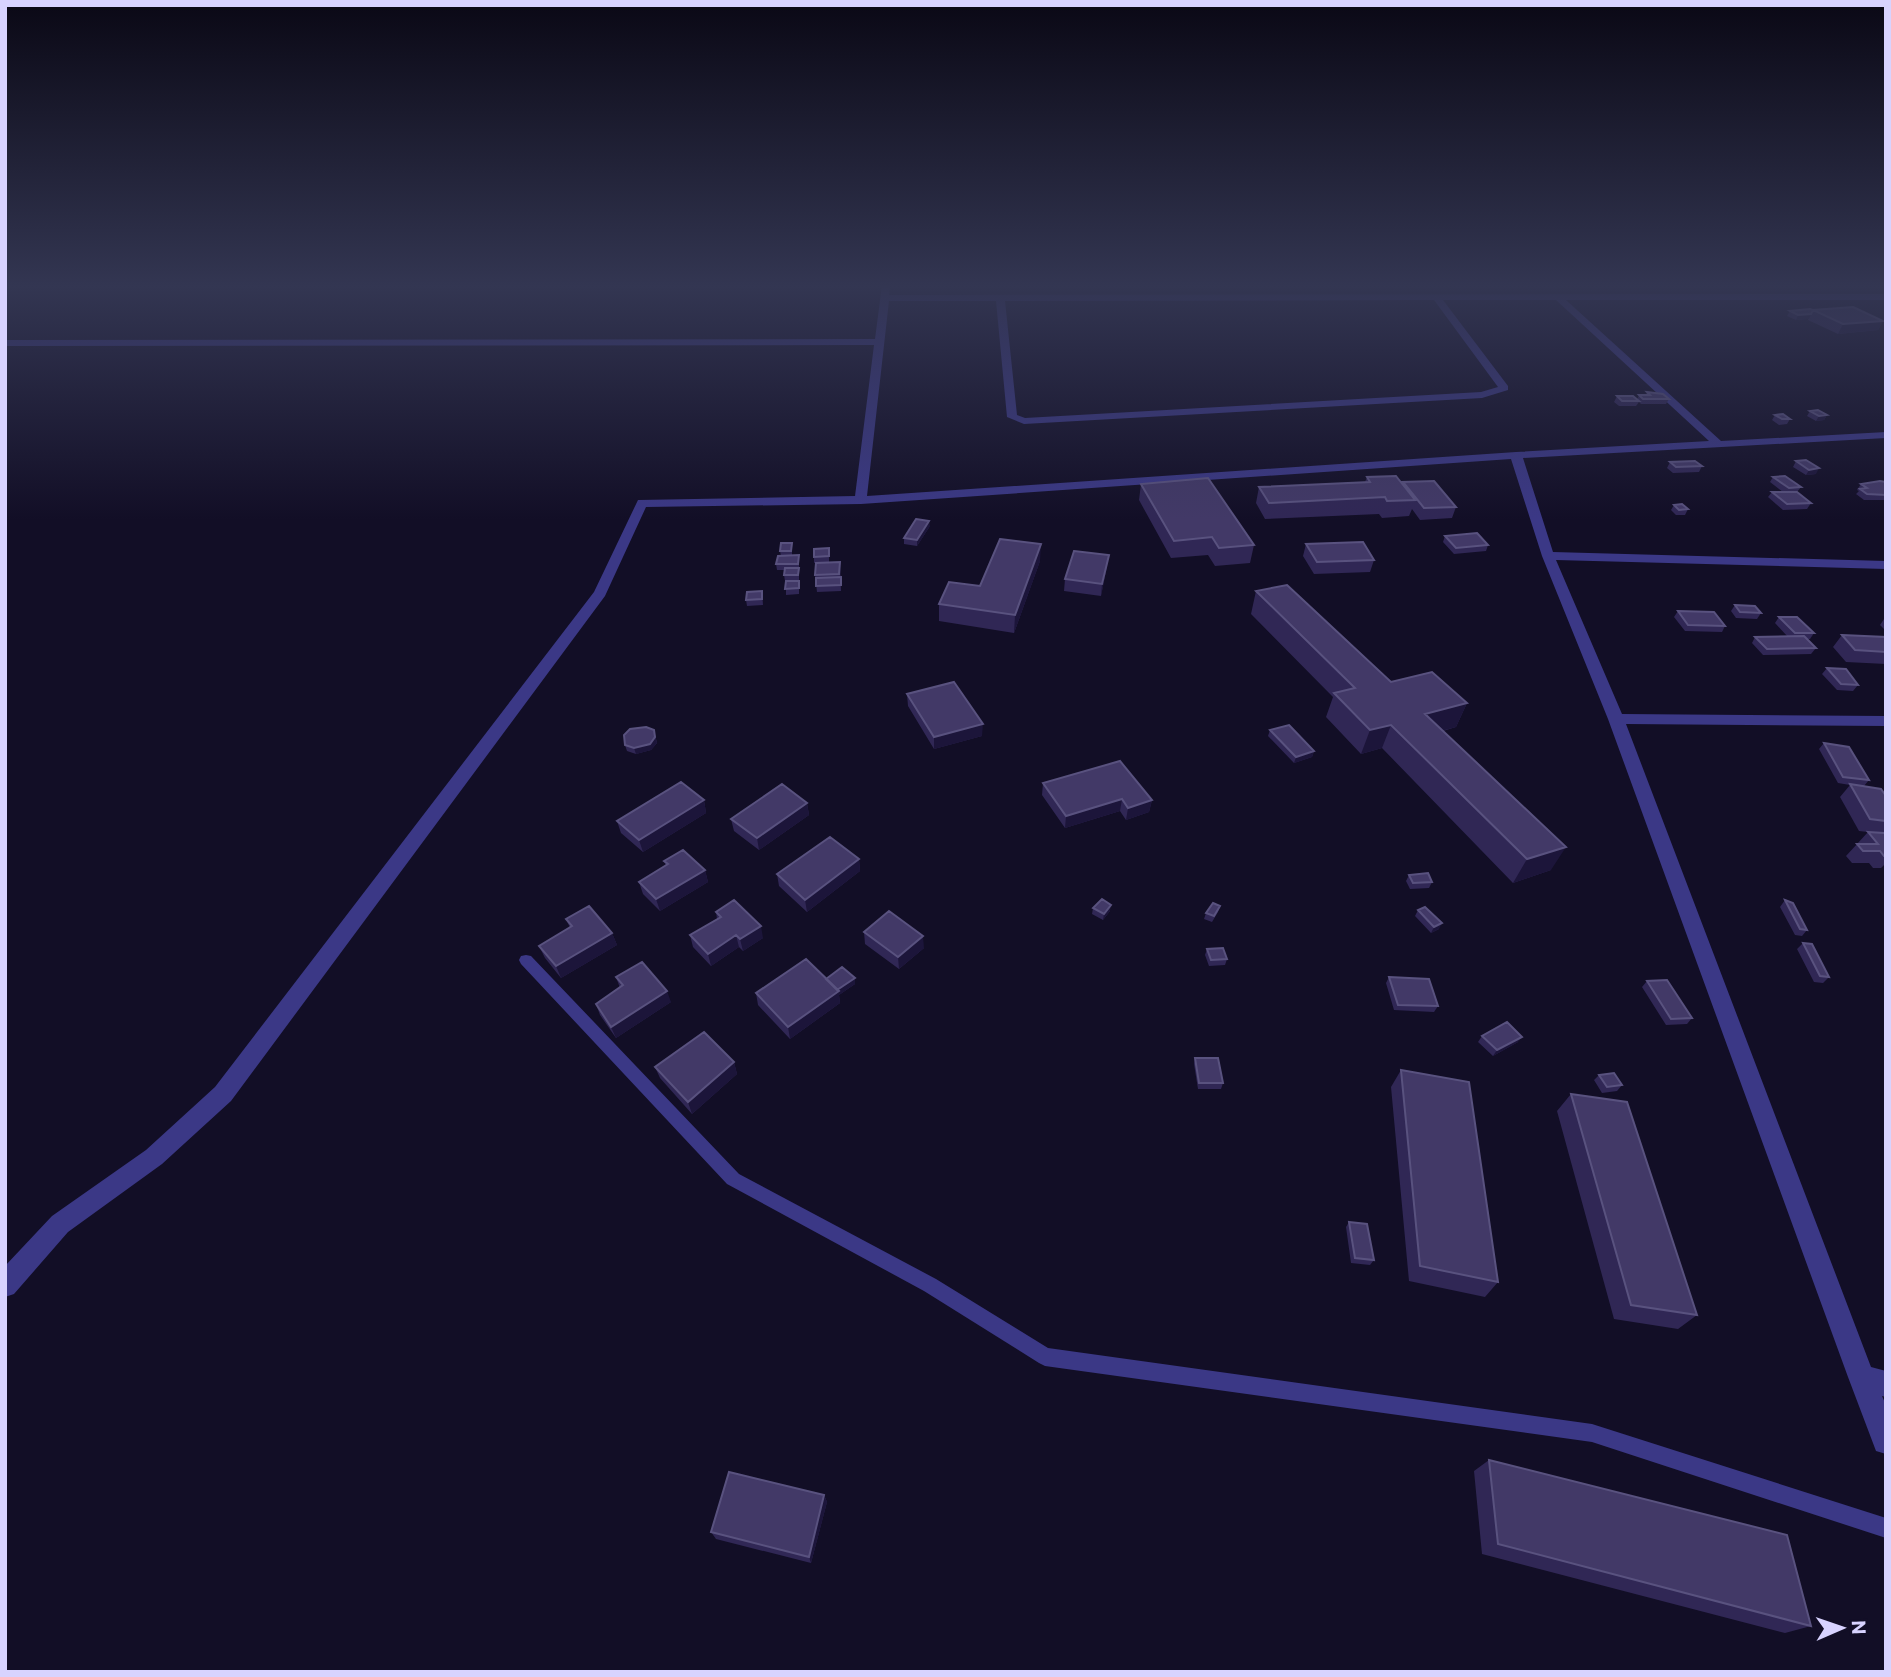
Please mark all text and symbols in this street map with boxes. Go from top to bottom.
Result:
north arrow [1807,1593,1877,1663]
text: N [1848,1620,1871,1635]

